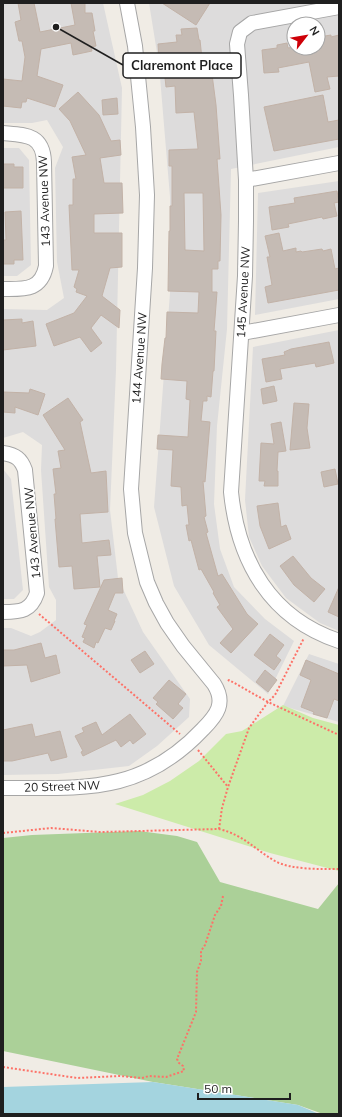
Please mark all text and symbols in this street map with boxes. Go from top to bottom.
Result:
north arrow [286,16,326,56]
text: N [306,24,323,38]
callout: Claremont Place [123,53,241,78]
text: Claremont Place [131,57,233,73]
street label: 143 Avenue NW [35,155,53,247]
street label: 145 Avenue NW [233,246,253,338]
street label: 144 Avenue NW [128,312,150,404]
street label: 143 Avenue NW [21,487,43,579]
street label: 20 Street NW [24,777,100,795]
scale bar [198,1075,290,1101]
text: 50 m [204,1081,232,1096]

